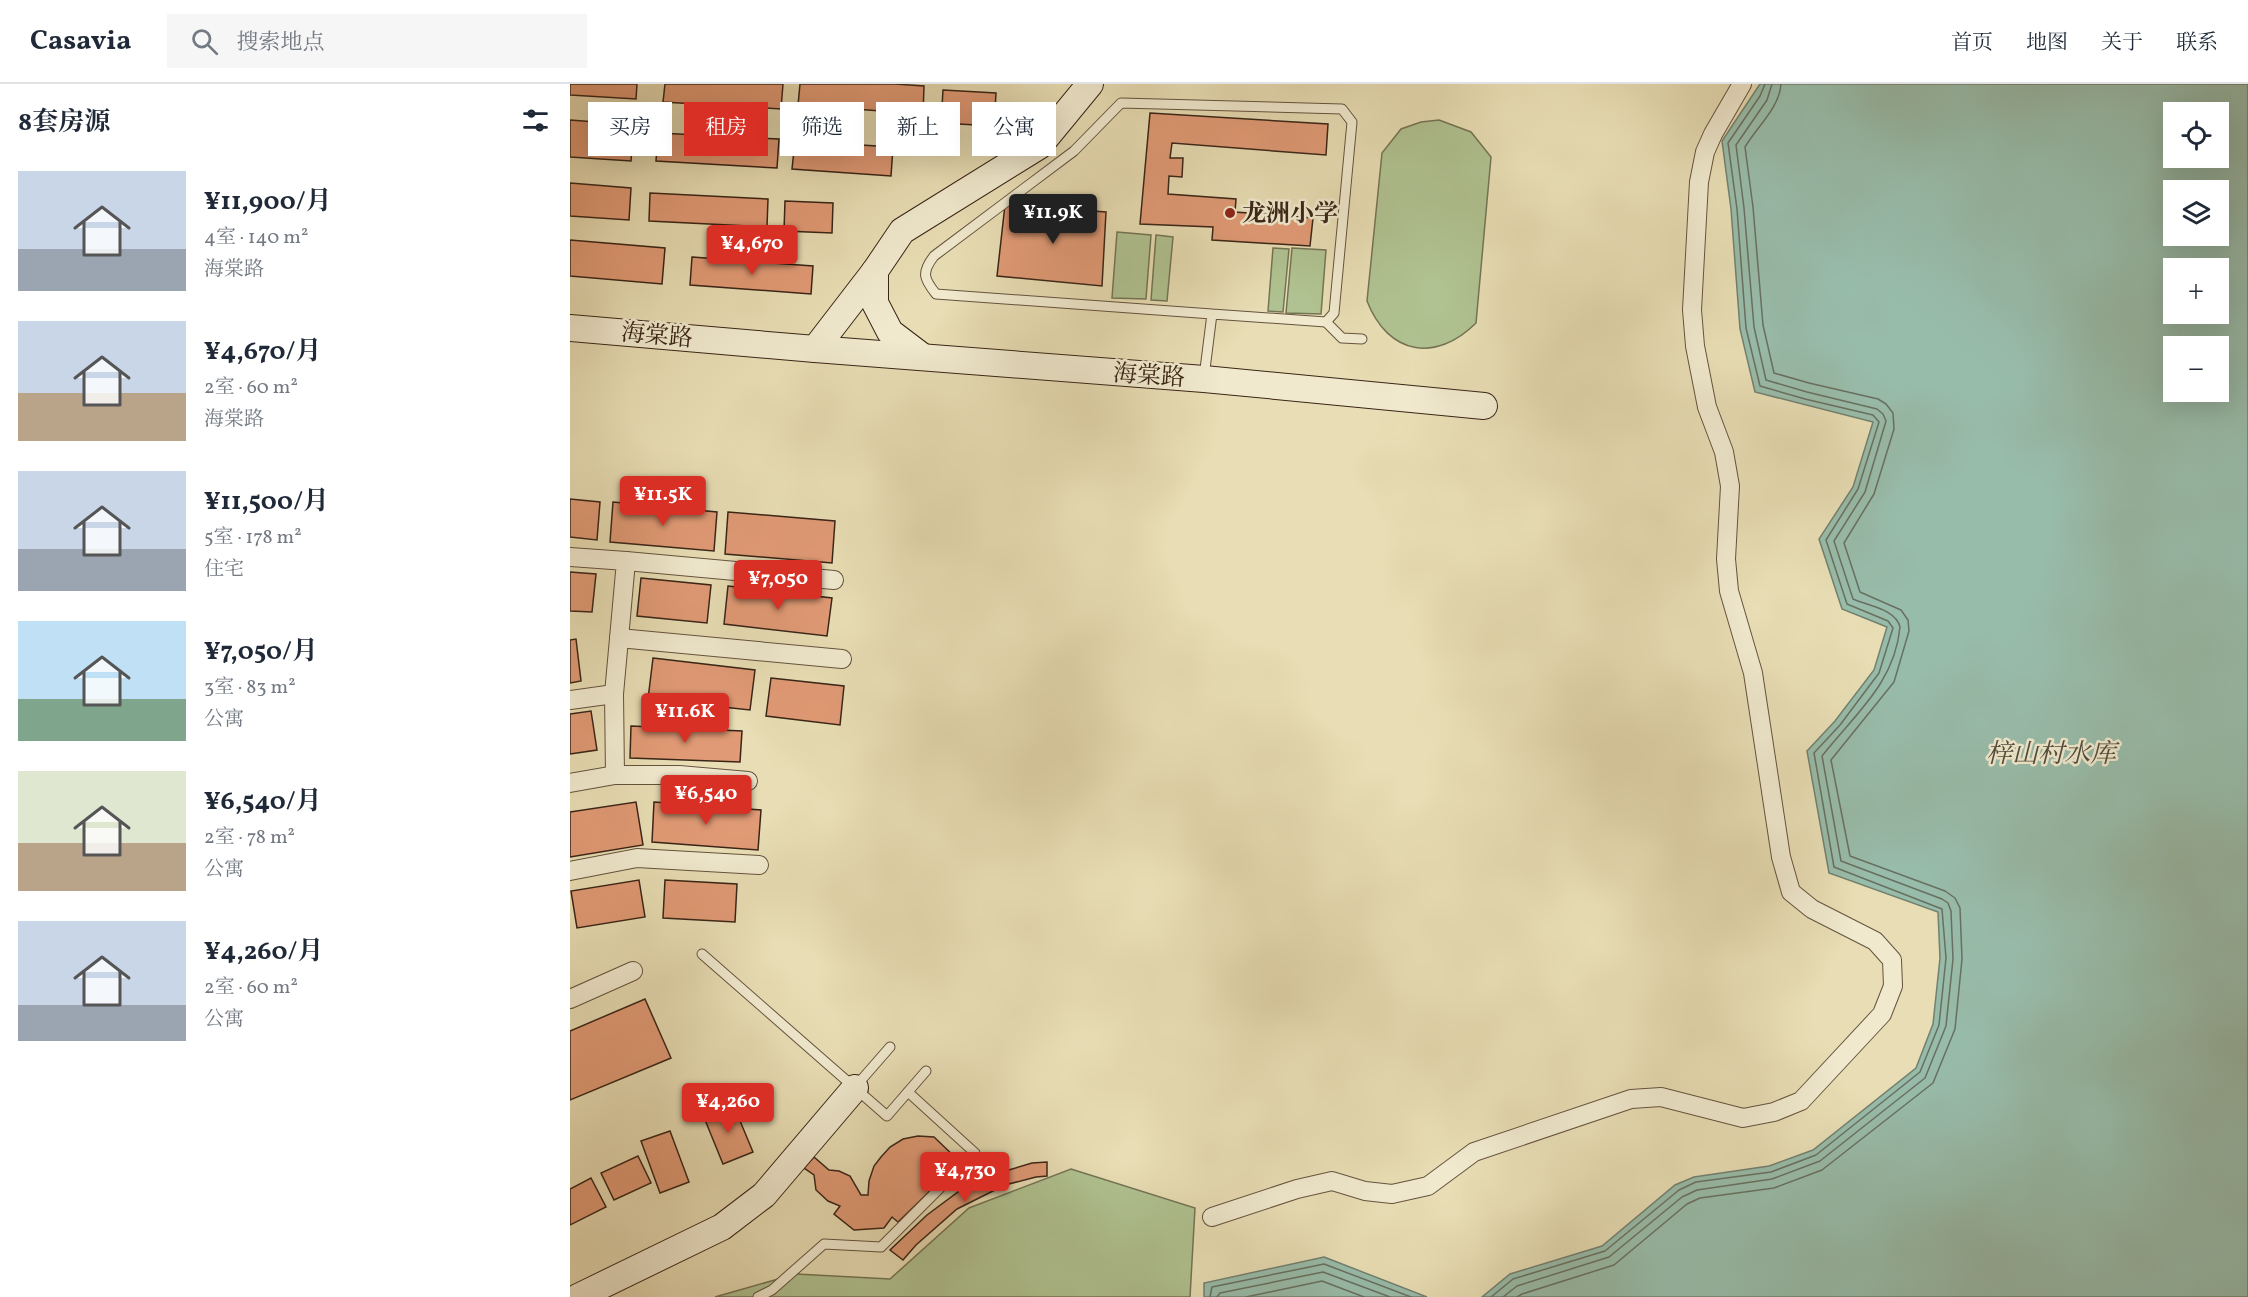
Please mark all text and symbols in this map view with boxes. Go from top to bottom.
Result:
search box [167,14,587,68]
text: Casavia [30,22,131,61]
icon: search [188,25,221,58]
text: 搜索地点 [236,28,324,59]
text: 首页 [1951,29,1993,58]
text: 地图 [2026,29,2068,58]
text: 关于 [2101,29,2143,58]
text: 联系 [2176,29,2218,58]
chip: 买房 [588,102,672,156]
chip: 租房 [684,102,768,156]
chip: 筛选 [780,102,864,156]
chip: 新上 [876,102,960,156]
chip: 公寓 [972,102,1056,156]
map controls [2163,102,2229,402]
button: locate [2163,102,2229,168]
icon: filters [519,104,552,137]
text: 8套房源 [18,105,110,141]
button: layers [2163,180,2229,246]
text: ¥11,900/月 [204,184,332,220]
pin: ¥11.9K [1004,194,1102,245]
icon: home [66,195,138,267]
place label: 龙洲小学 [1242,198,1338,232]
text: ¥11.9K [1023,199,1083,227]
marker: 龙洲小学 [1223,206,1237,220]
text: 4室 · 140 m² [204,224,308,252]
pin: ¥4,670 [703,225,801,276]
text: ¥4,670 [721,230,783,258]
text: 海棠路 [204,256,264,284]
button: + [2163,258,2229,324]
street label: 海棠路 [619,317,694,357]
text: ¥4,670/月 [204,334,322,370]
button: − [2163,336,2229,402]
icon: home [66,345,138,417]
street label: 海棠路 [1112,358,1186,396]
text: 2室 · 60 m² [204,374,298,402]
text: 海棠路 [204,406,264,434]
pin: ¥11.5K [614,476,712,527]
text: ¥11.5K [634,481,692,509]
text: ¥11,500/月 [204,484,329,520]
icon: home [66,495,138,567]
text: 5室 · 178 m² [204,524,302,552]
text: 住宅 [204,556,244,584]
pin: ¥7,050 [729,560,827,611]
text: ¥7,050 [748,565,808,593]
text: ¥7,050/月 [204,634,318,670]
icon: home [66,645,138,717]
text: 3室 · 83 m² [204,674,296,702]
pin: ¥11.6K [636,693,734,744]
text: ¥11.6K [655,698,715,726]
text: 公寓 [204,706,244,734]
water label: 梓山村水库 [1986,737,2120,773]
pin: ¥6,540 [657,775,755,826]
text: ¥6,540 [675,780,737,808]
text: ¥6,540/月 [204,784,322,820]
icon: home [66,795,138,867]
text: 2室 · 78 m² [204,824,295,852]
text: 公寓 [204,856,244,884]
text: ¥4,260/月 [204,934,324,970]
icon: home [66,945,138,1017]
text: 2室 · 60 m² [204,974,298,1002]
text: 公寓 [204,1006,244,1034]
pin: ¥4,260 [679,1083,777,1134]
text: ¥4,260 [696,1088,760,1116]
pin: ¥4,730 [916,1152,1014,1203]
text: ¥4,730 [934,1157,996,1185]

